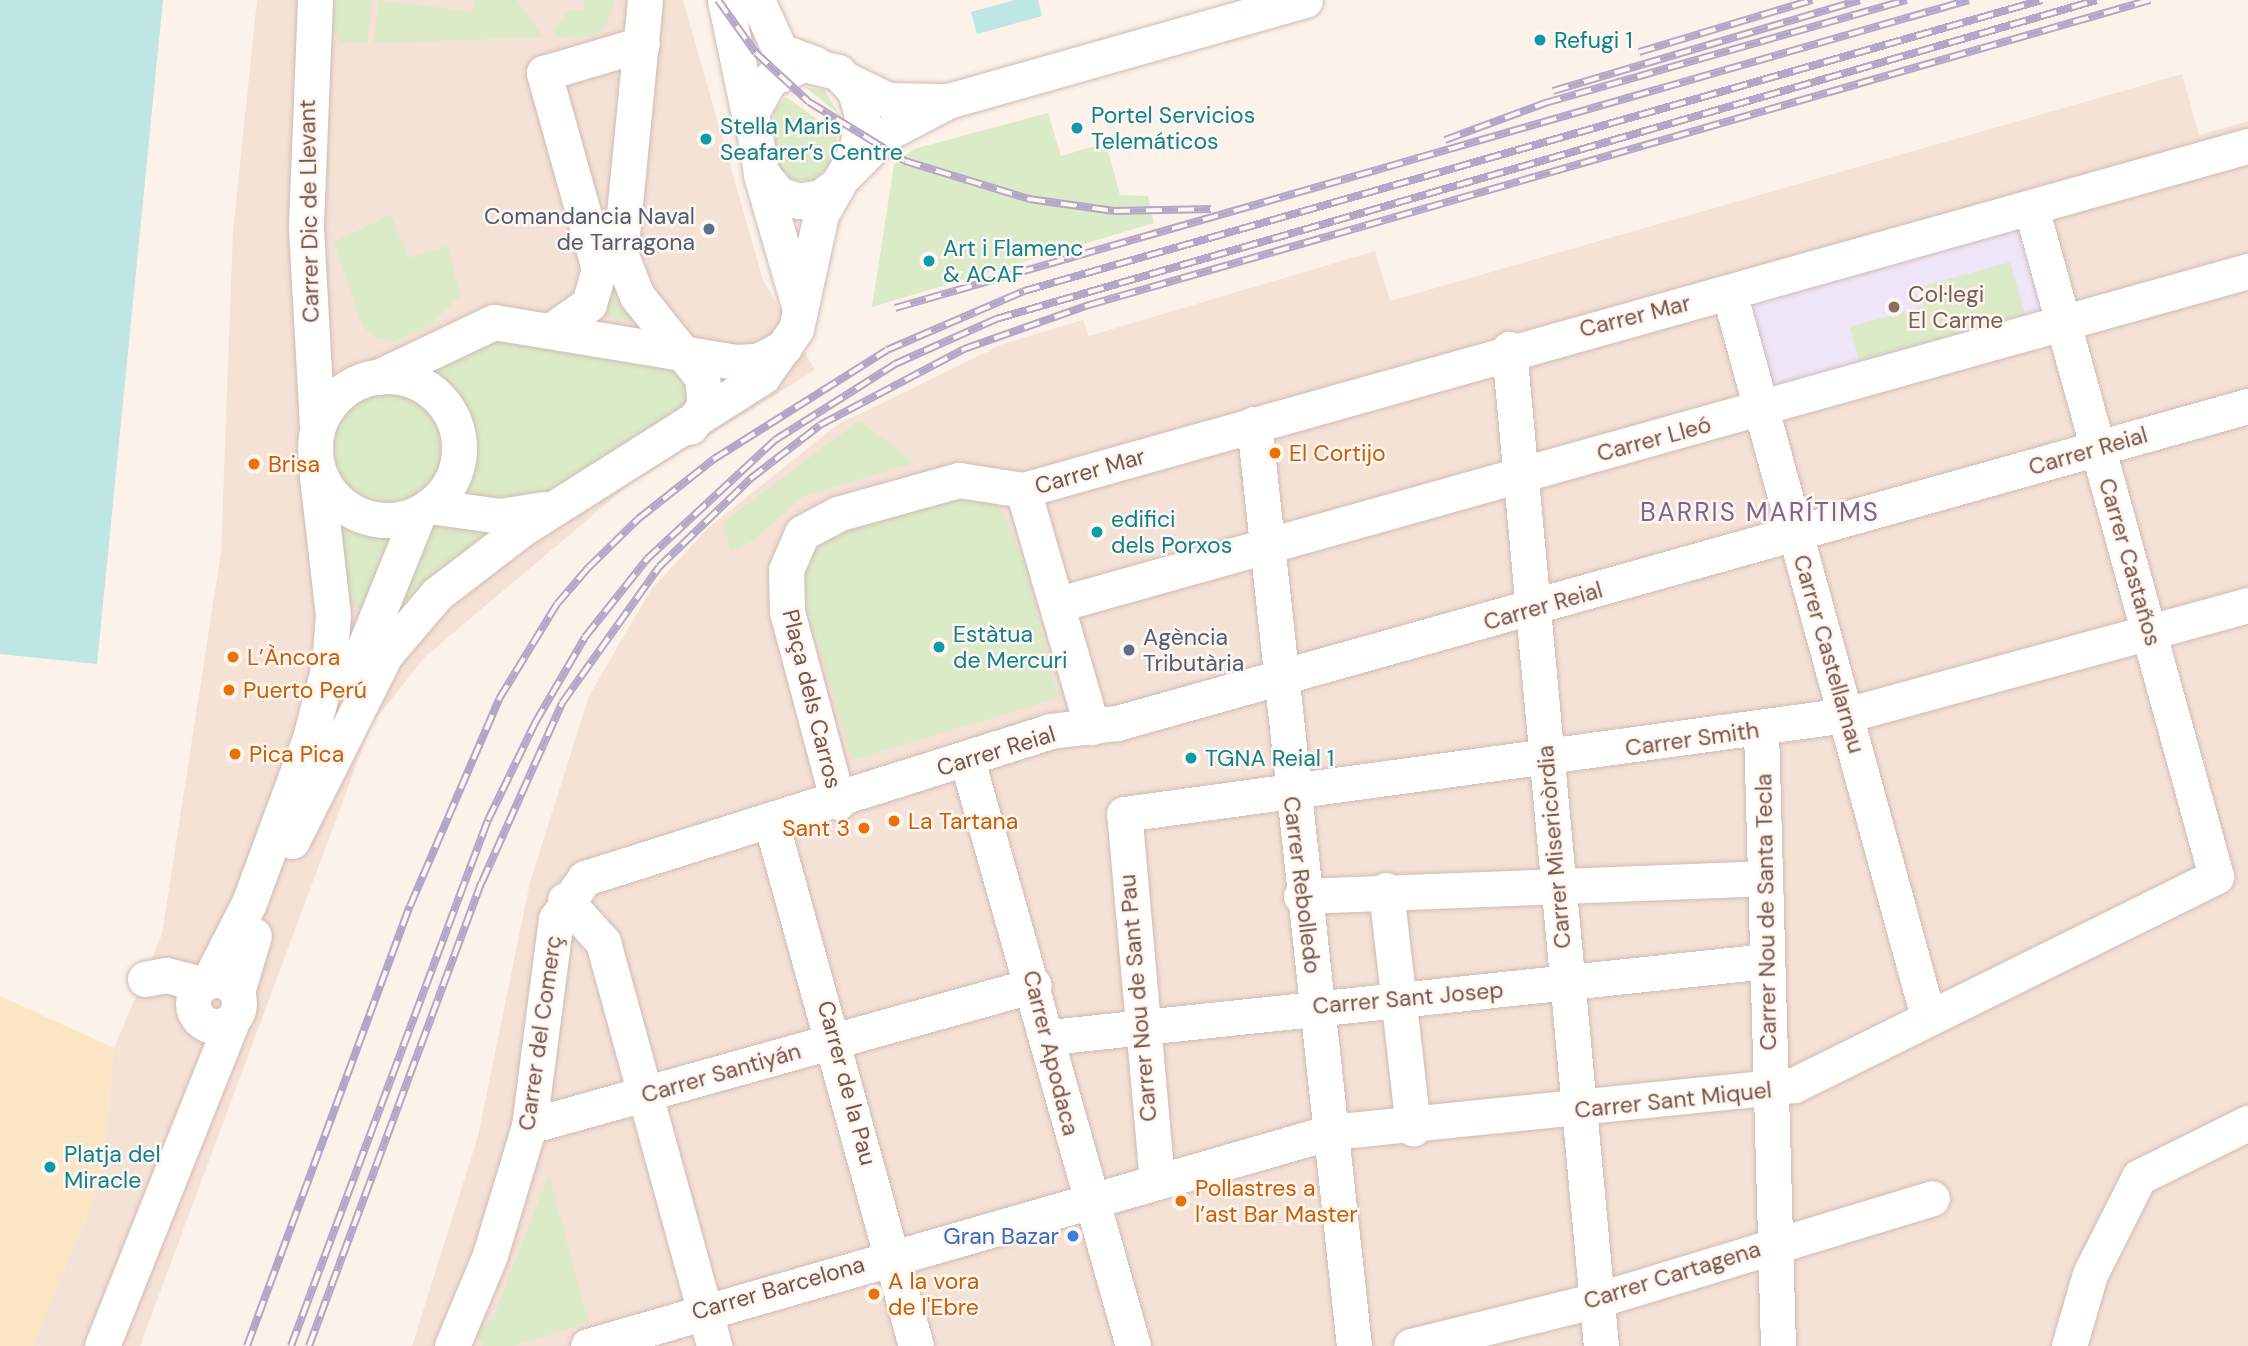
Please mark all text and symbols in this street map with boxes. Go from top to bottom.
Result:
place label: Refugi 1 [1554,26,1633,54]
marker: Refugi 1 [1532,32,1548,48]
street label: Carrer Dic de Llevant [293,99,325,323]
place label: Portel Servicios Telemáticos [1091,101,1255,155]
place label: Stella Maris Seafarer’s Centre [720,112,903,166]
marker: Portel Servicios Telemáticos [1069,120,1085,136]
marker: Stella Maris Seafarer’s Centre [698,131,714,147]
place label: Comandancia Naval de Tarragona [484,202,695,256]
marker: Comandancia Naval de Tarragona [701,221,717,237]
place label: Art i Flamenc & ACAF [943,234,1083,288]
marker: Art i Flamenc & ACAF [921,253,937,269]
place label: Col·legi El Carme [1908,280,2003,334]
street label: Carrer Mar [1577,289,1693,343]
marker: Col·legi El Carme [1886,299,1902,315]
street label: Carrer Lleó [1594,410,1714,468]
street label: Carrer Reial [2025,421,2151,481]
place label: El Cortijo [1289,439,1386,467]
street label: Carrer Mar [1032,442,1148,500]
marker: El Cortijo [1267,445,1283,461]
place label: Brisa [268,450,320,478]
marker: Brisa [246,456,262,472]
street label: Carrer Castaños [2093,475,2167,649]
district label: BARRIS MARÍTIMS [1642,497,1878,529]
place label: edifici dels Porxos [1111,505,1232,559]
marker: edifici dels Porxos [1089,524,1105,540]
street label: Carrer Castellarnau [1787,552,1871,756]
street label: Carrer Reial [1480,576,1606,636]
street label: Plaça dels Carros [776,606,848,792]
place label: Estàtua de Mercuri [953,620,1067,674]
place label: Agència Tributària [1143,623,1244,677]
marker: Estàtua de Mercuri [931,639,947,655]
marker: Agència Tributària [1121,642,1137,658]
place label: L’Àncora [247,643,340,671]
marker: L’Àncora [225,649,241,665]
place label: Puerto Perú [243,676,367,704]
marker: Puerto Perú [221,682,237,698]
street label: Carrer Smith [1623,716,1761,762]
street label: Carrer Reial [933,720,1059,782]
place label: Pica Pica [249,740,344,768]
place label: TGNA Reial 1 [1205,744,1334,772]
street label: Carrer Misericòrdia [1531,744,1577,950]
marker: Pica Pica [227,746,243,762]
marker: TGNA Reial 1 [1183,750,1199,766]
street label: Carrer Nou de Santa Tecla [1750,773,1782,1051]
street label: Carrer Rebolledo [1277,795,1327,975]
place label: La Tartana [908,807,1018,835]
marker: La Tartana [886,813,902,829]
place label: Sant 3 [782,814,850,842]
marker: Sant 3 [856,820,872,836]
street label: Carrer Nou de Sant Pau [1113,873,1163,1123]
street label: Carrer del Comerç [513,934,567,1132]
street label: Carrer Apodaca [1017,968,1085,1138]
street label: Carrer Sant Josep [1311,976,1505,1020]
street label: Carrer de la Pau [812,998,882,1168]
street label: Carrer Santiyán [638,1037,804,1109]
street label: Carrer Sant Miquel [1573,1076,1773,1124]
place label: Platja del Miracle [64,1140,161,1194]
marker: Platja del Miracle [42,1159,58,1175]
place label: Pollastres a l’ast Bar Master [1195,1174,1358,1228]
marker: Pollastres a l’ast Bar Master [1173,1193,1189,1209]
place label: Gran Bazar [943,1222,1059,1250]
marker: Gran Bazar [1065,1228,1081,1244]
street label: Carrer Cartagena [1580,1235,1764,1315]
street label: Carrer Barcelona [688,1250,868,1326]
place label: A la vora de l'Ebre [888,1267,979,1321]
marker: A la vora de l'Ebre [866,1286,882,1302]

